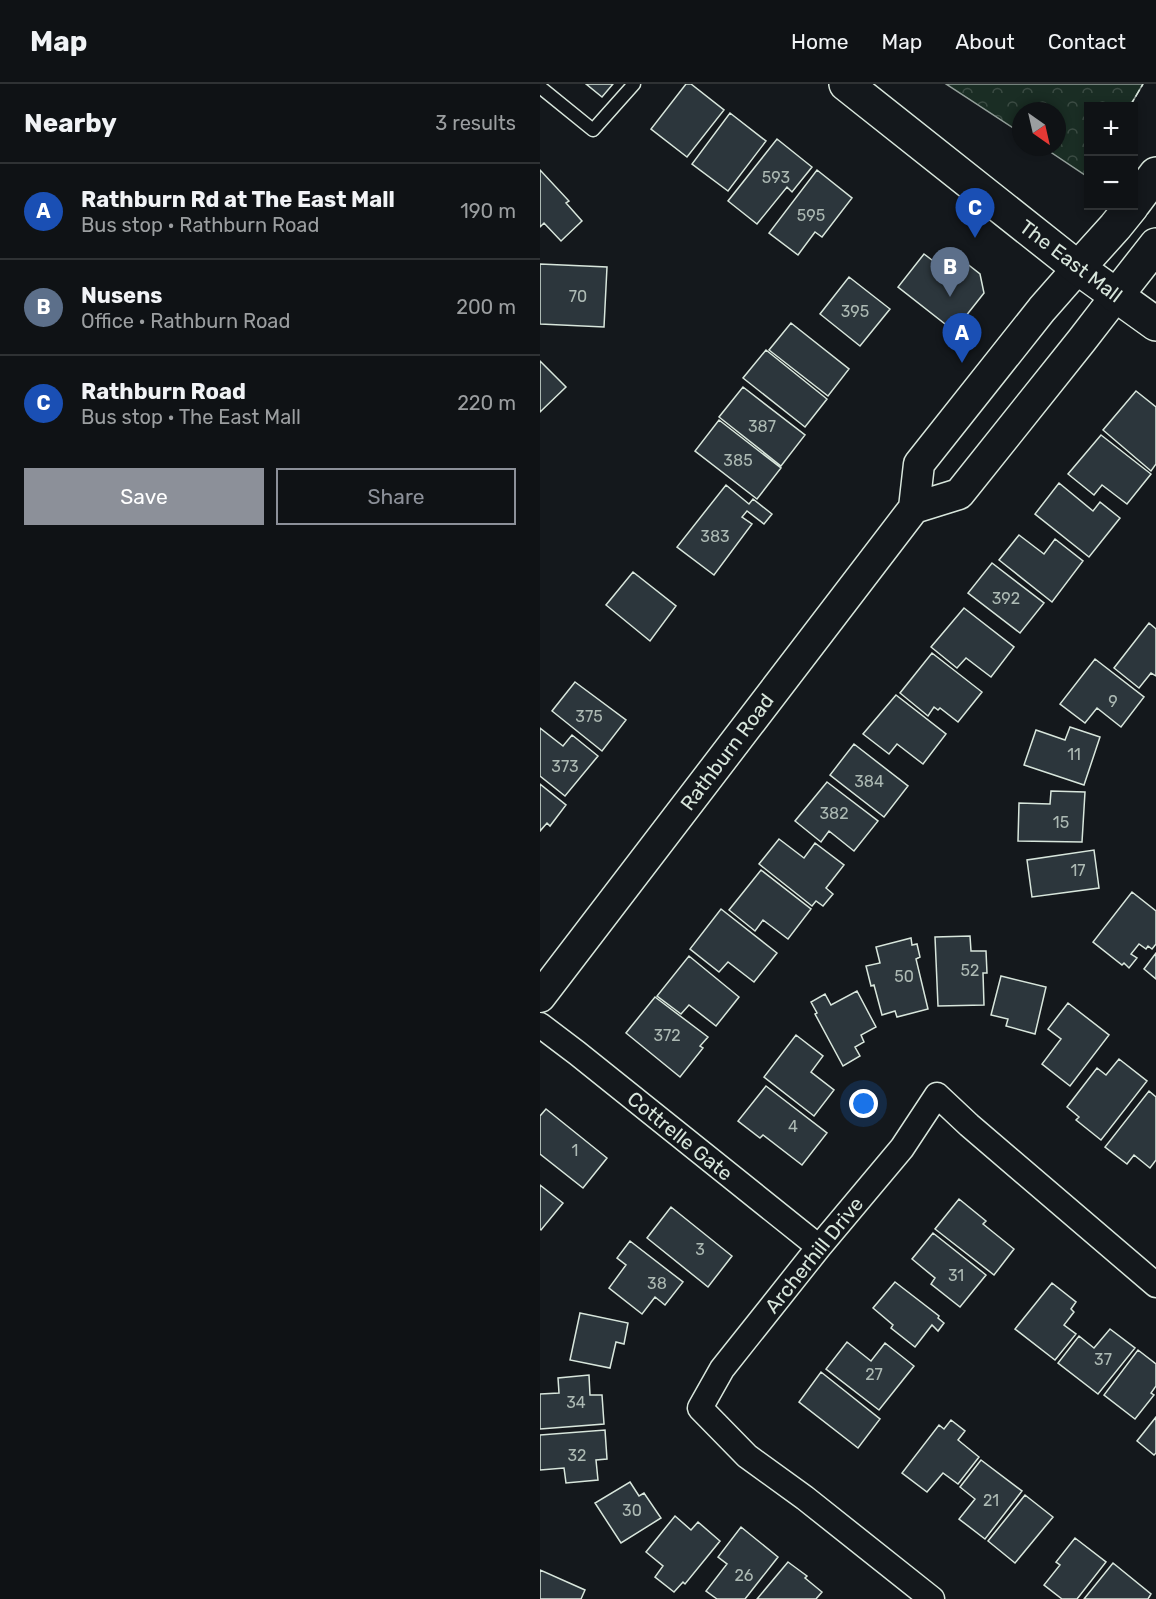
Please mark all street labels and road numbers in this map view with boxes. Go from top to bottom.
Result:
street label: The East Mall [1015,215,1127,307]
street label: Rathburn Road [675,689,779,815]
street label: Cottrelle Gate [623,1086,737,1186]
street label: Archerhill Drive [760,1192,868,1318]

